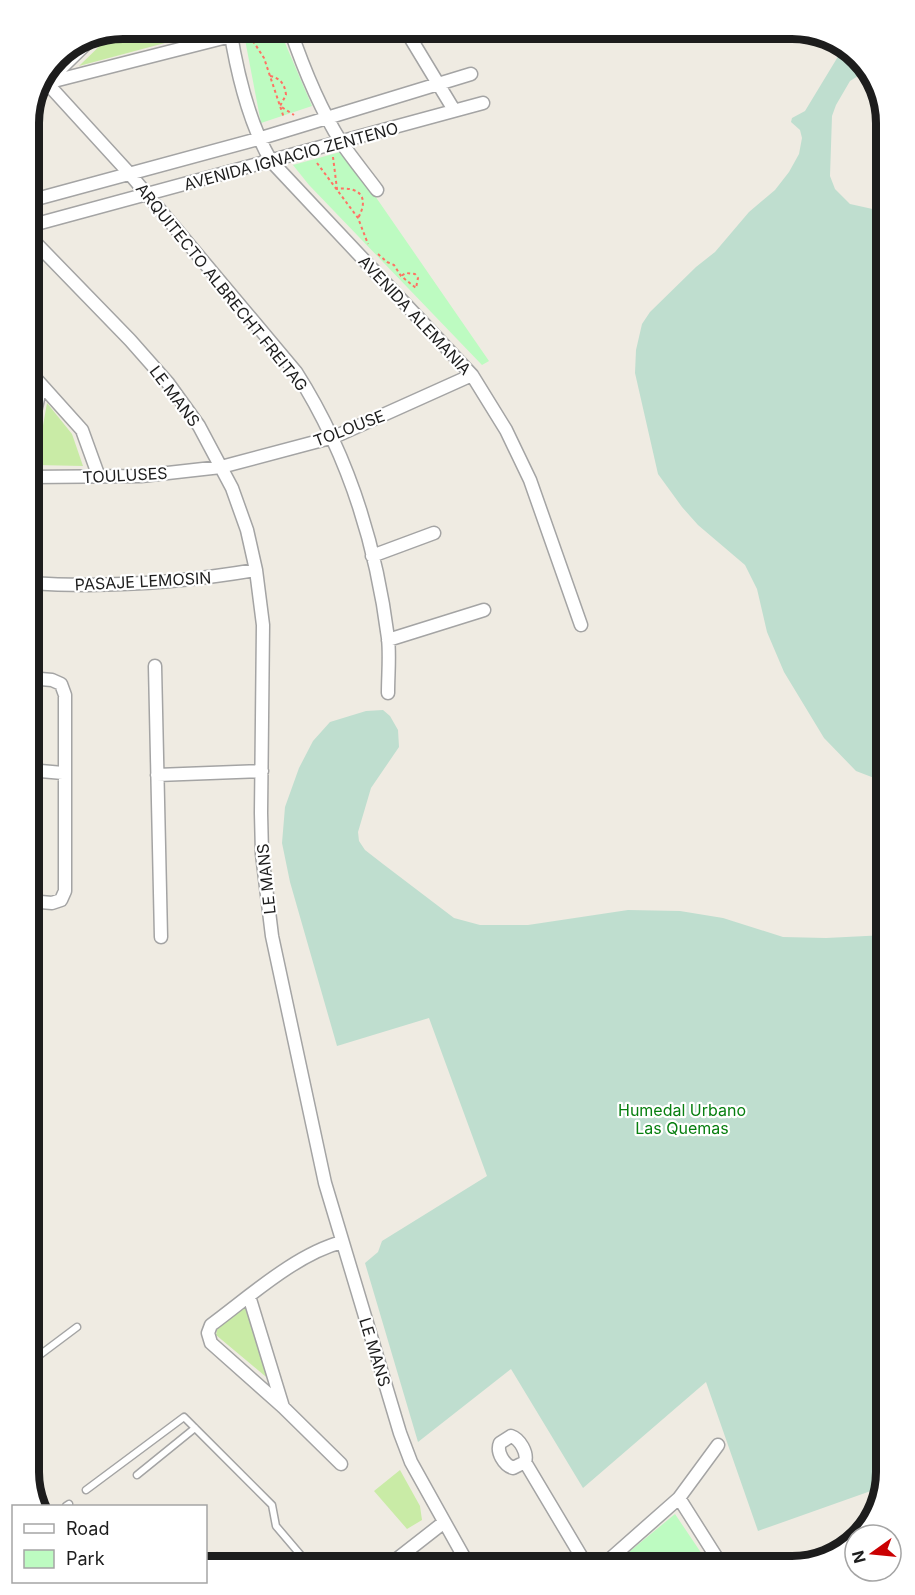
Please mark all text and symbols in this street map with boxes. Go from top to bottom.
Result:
street label: AVENIDA IGNACIO ZENTENO [182,118,400,194]
street label: ARQUITECTO ALBRECHT FREITAG [132,179,312,395]
street label: AVENIDA ALEMANIA [354,251,476,379]
street label: LE MANS [146,362,204,430]
street label: TOLOUSE [311,405,387,451]
street label: TOULUSES [82,463,168,487]
street label: PASAJE LEMOSIN [74,567,212,595]
street label: LE MANS [252,843,280,915]
park label: Humedal Urbano Las Quemas [618,1100,746,1138]
street label: LE MANS [355,1315,395,1389]
legend [12,1505,207,1583]
text: Road [66,1518,109,1539]
north arrow [843,1523,903,1583]
text: Park [66,1548,105,1569]
text: N [847,1548,870,1565]

